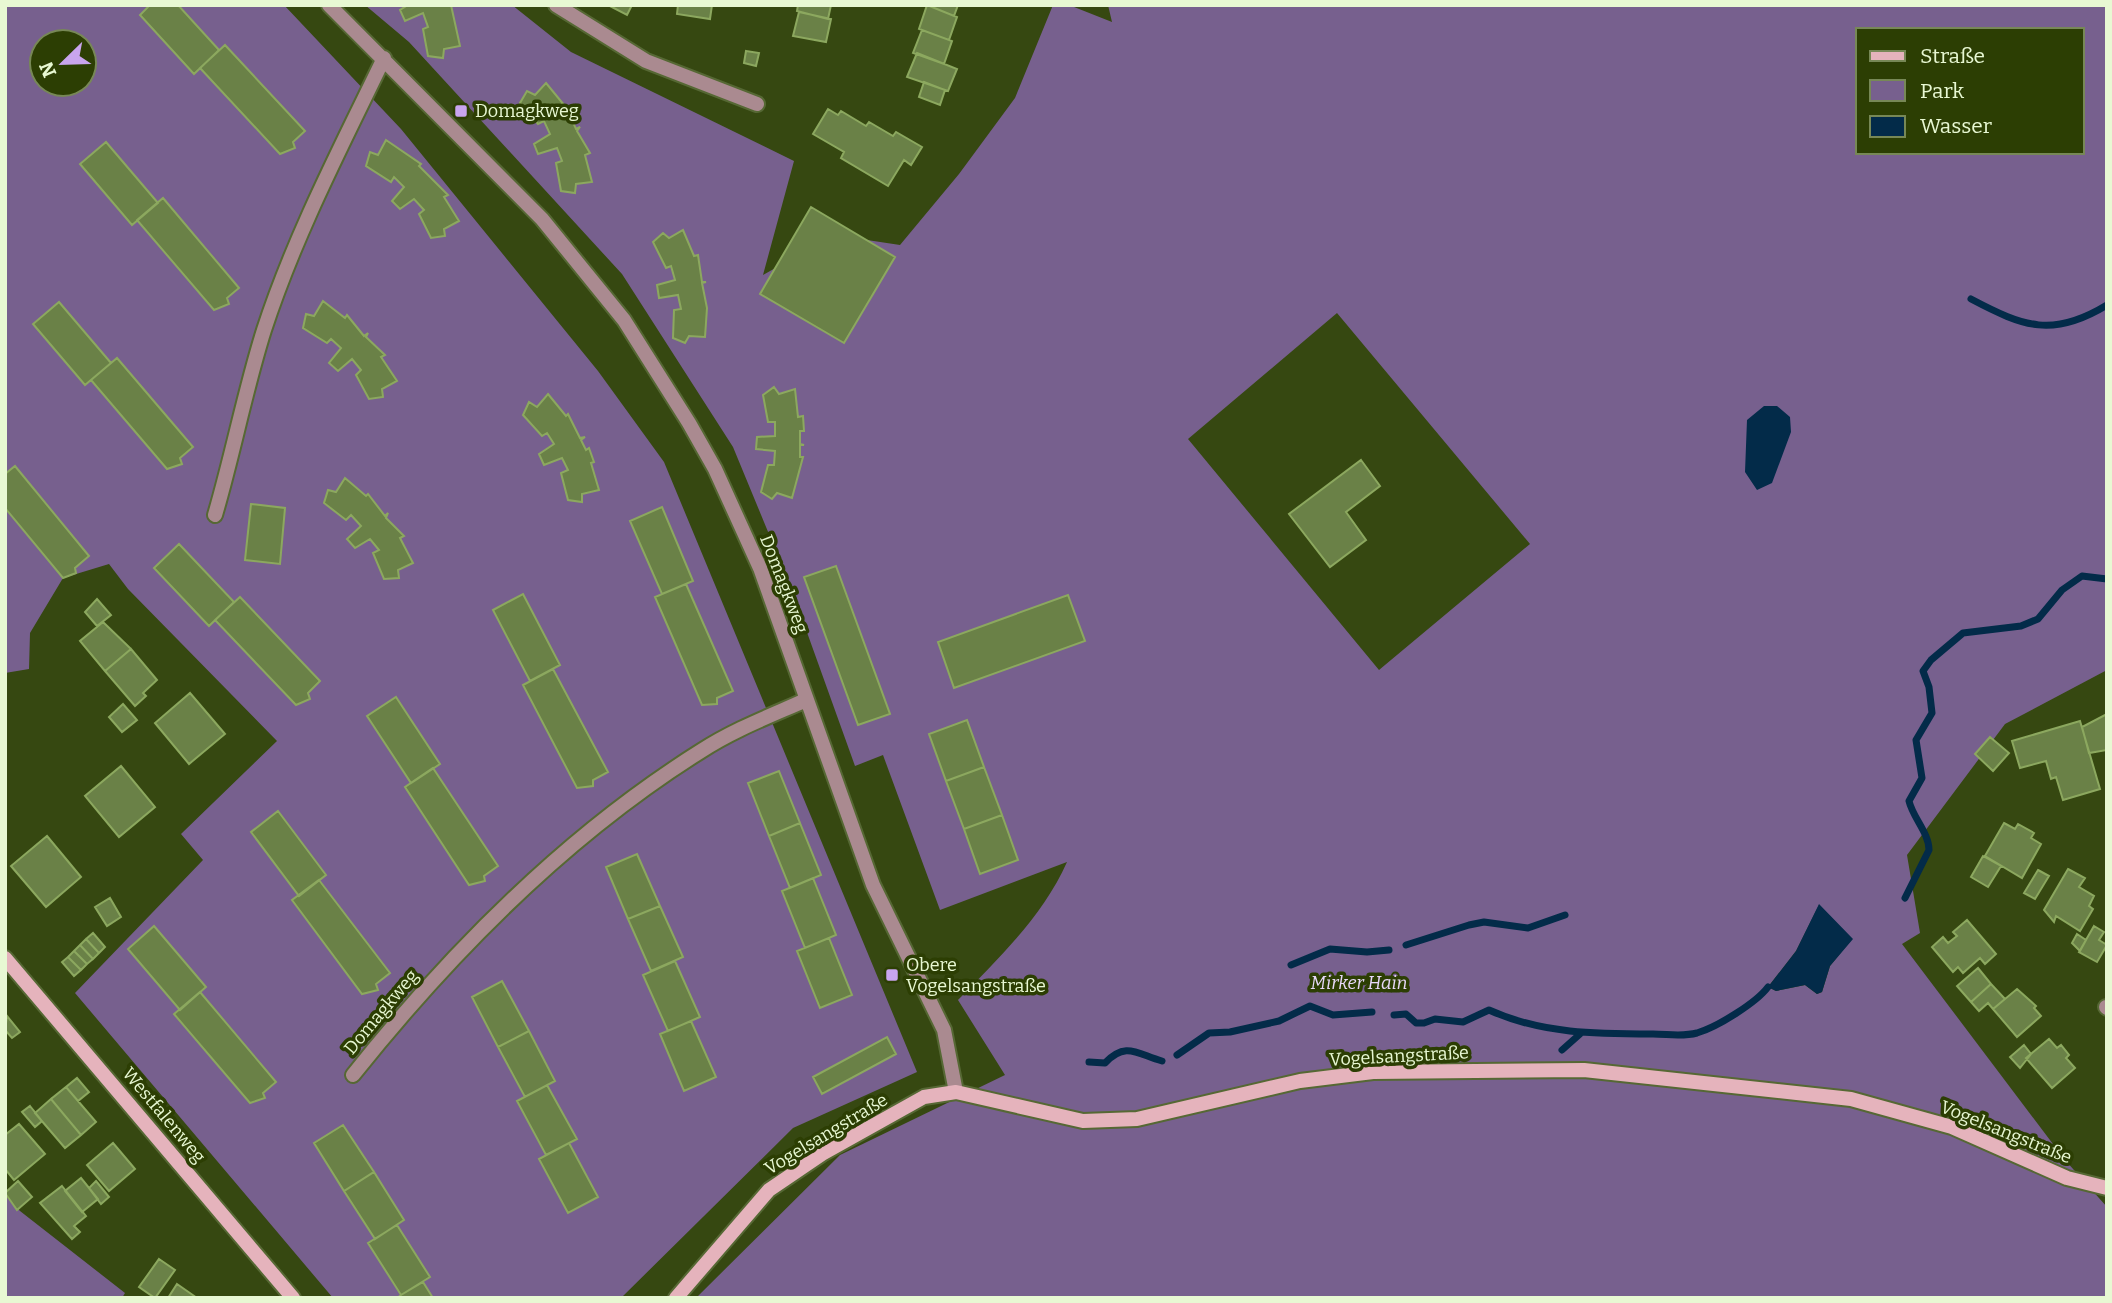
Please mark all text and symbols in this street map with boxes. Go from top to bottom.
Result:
north arrow [28,28,98,98]
legend [1856,28,2084,154]
text: Straße [1920,43,1985,69]
text: N [34,58,61,81]
text: Park [1920,78,1964,104]
place label: Domagkweg [475,100,579,122]
marker: Domagkweg [453,103,469,119]
text: Wasser [1920,113,1992,139]
street label: Domagkweg [755,532,813,636]
place label: Obere Vogelsangstraße [906,954,1046,997]
street label: Domagkweg [339,965,423,1059]
marker: Obere Vogelsangstraße [884,967,900,983]
park label: Mirker Hain [1311,972,1407,994]
street label: Vogelsangstraße [1329,1041,1469,1071]
street label: Westfalenweg [118,1063,210,1167]
street label: Vogelsangstraße [760,1089,892,1179]
street label: Vogelsangstraße [1937,1096,2075,1168]

